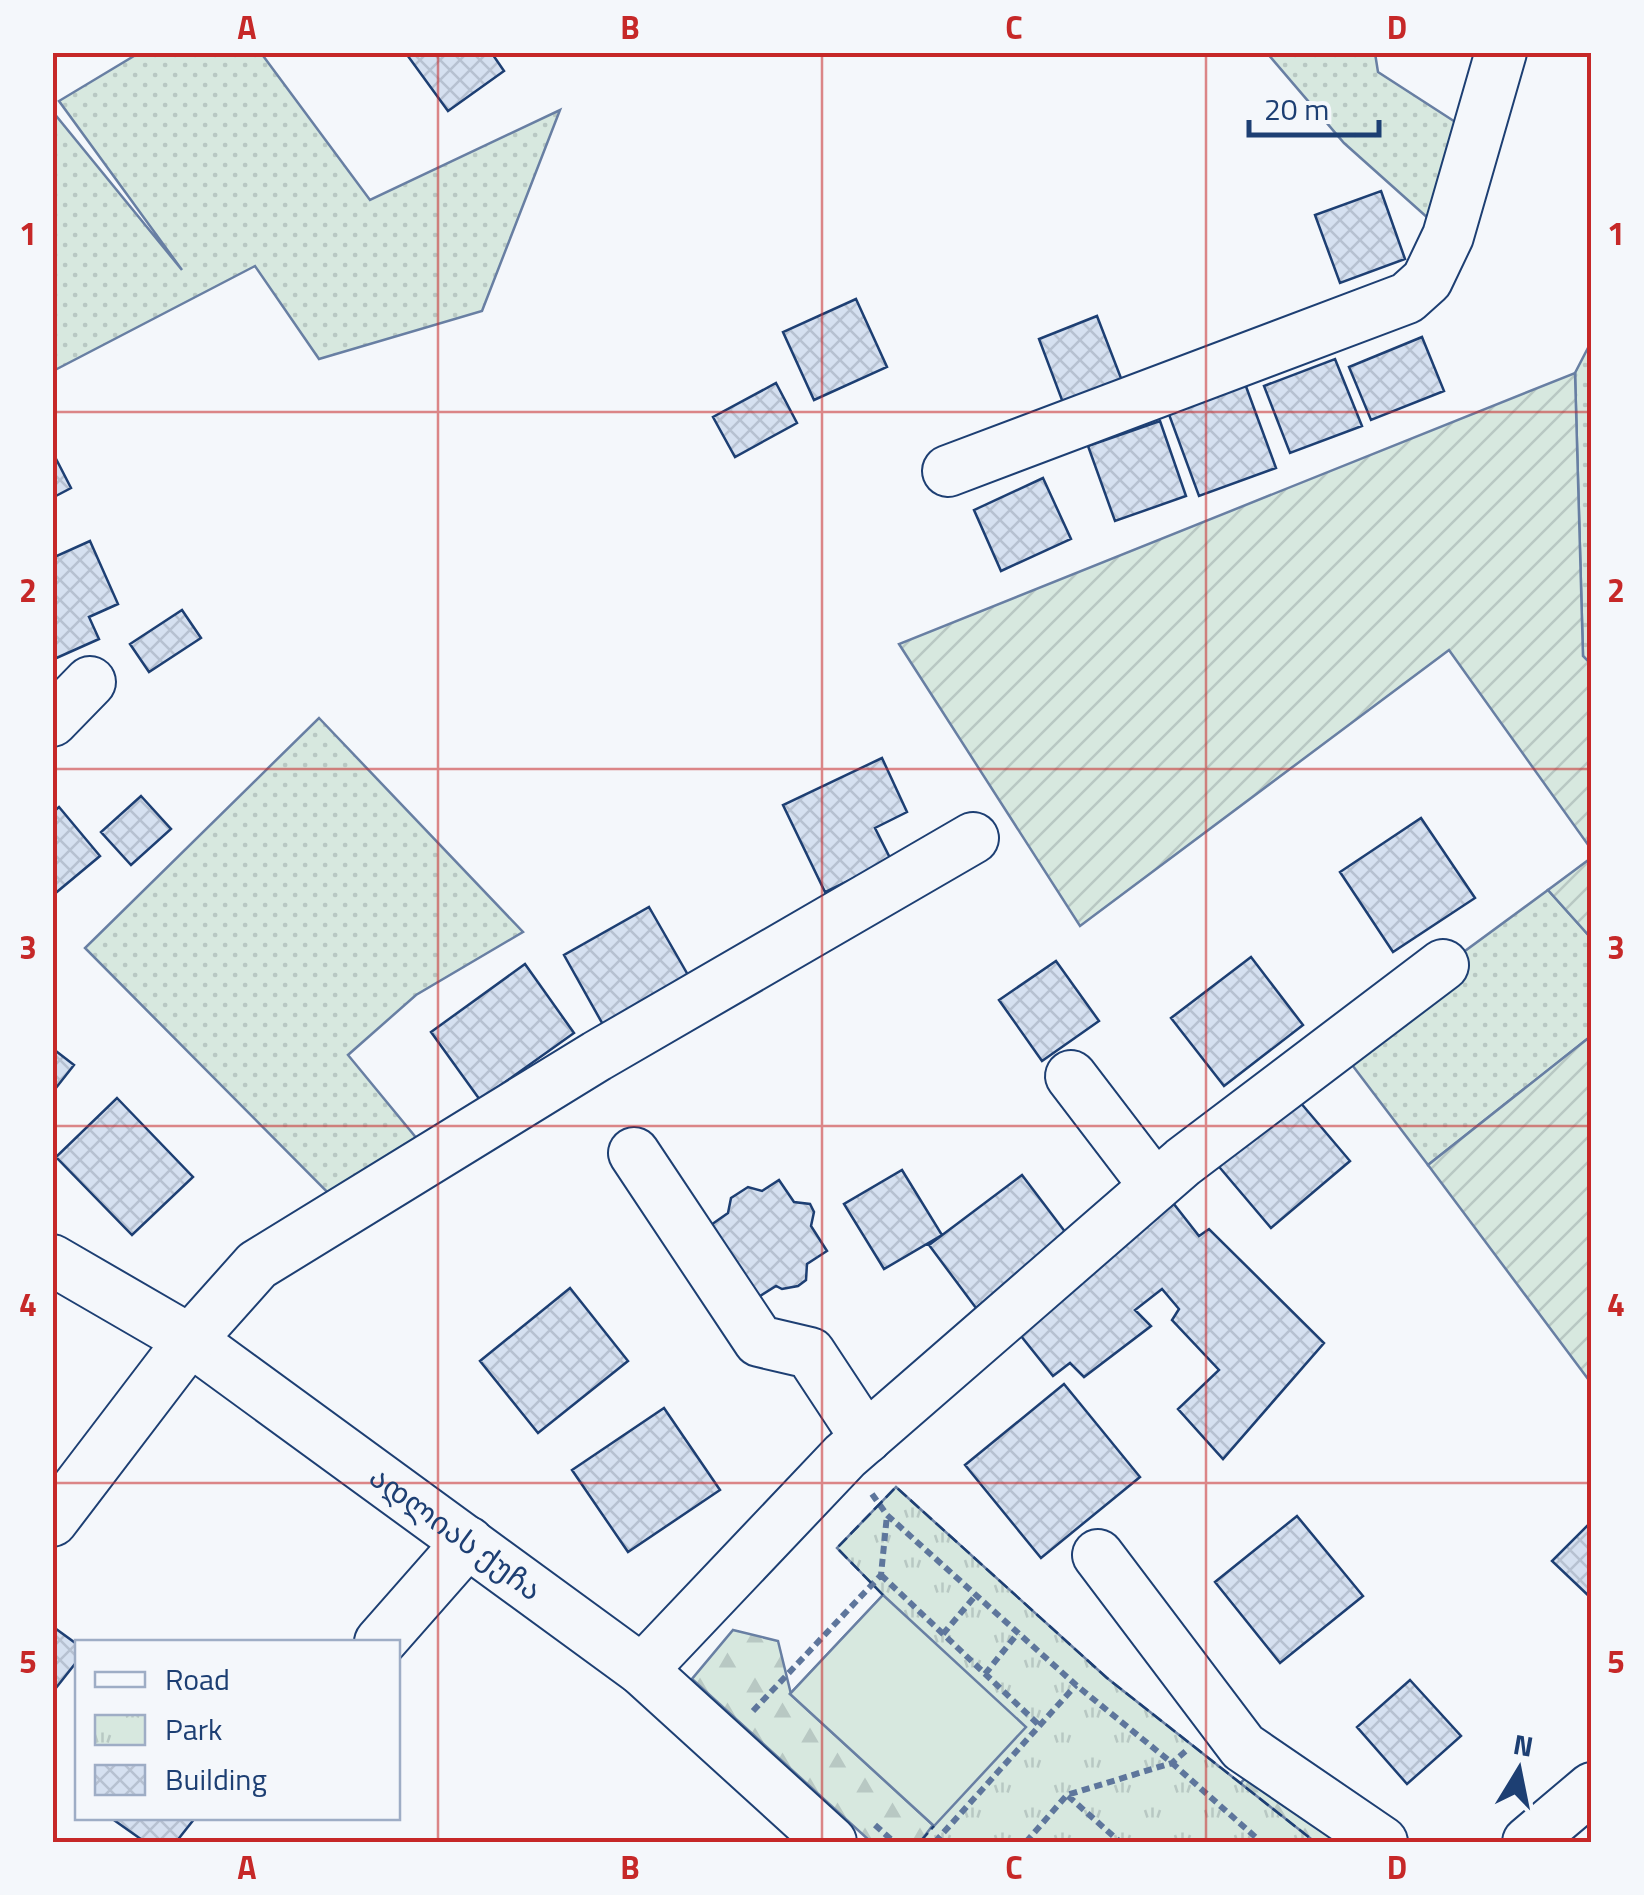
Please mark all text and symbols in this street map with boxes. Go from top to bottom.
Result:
text: A [237,3,257,51]
text: B [620,3,640,51]
text: C [1005,3,1023,51]
text: D [1387,3,1407,51]
scale bar [1249,75,1379,137]
text: 20 m [1264,86,1329,132]
text: 1 [19,209,37,257]
text: 1 [1607,209,1625,257]
text: 2 [19,566,37,614]
text: 2 [1607,566,1625,614]
text: 3 [19,923,37,971]
text: 3 [1607,923,1625,971]
text: 4 [19,1280,37,1328]
text: 4 [1607,1280,1625,1328]
street label: ადლიას ქუჩა [360,1454,552,1612]
text: 5 [19,1637,37,1685]
text: 5 [1607,1637,1625,1685]
legend [75,1640,400,1820]
text: Road [165,1656,230,1702]
text: Park [165,1706,222,1752]
north arrow [1469,1720,1569,1820]
text: N [1510,1722,1537,1768]
text: Building [165,1756,267,1802]
text: A [237,1843,257,1891]
text: B [620,1843,640,1891]
text: C [1005,1843,1023,1891]
text: D [1387,1843,1407,1891]

